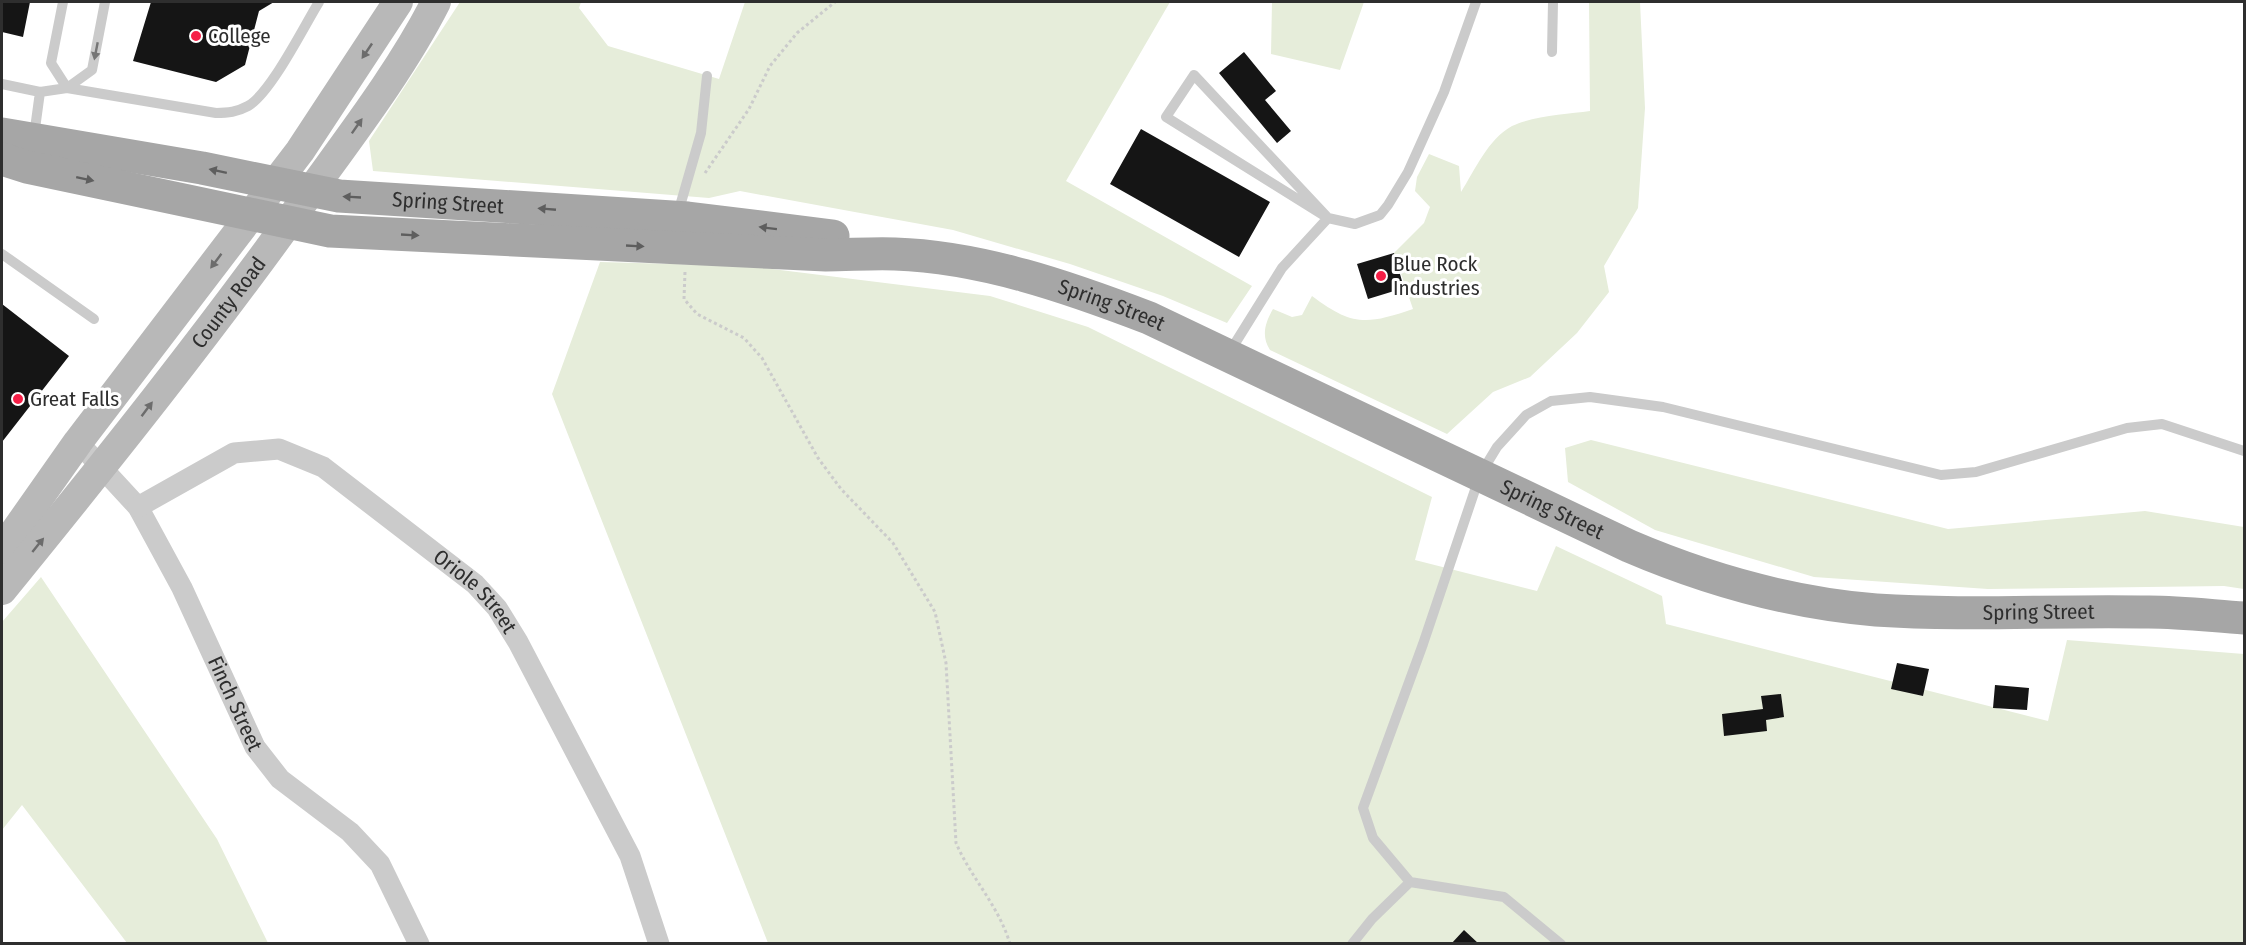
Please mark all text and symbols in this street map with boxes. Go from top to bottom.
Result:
place label: College [208,23,271,49]
marker: College [189,29,203,43]
one-way arrow [91,42,100,61]
one-way arrow [362,43,373,59]
one-way arrow [351,118,363,133]
one-way arrow [209,166,228,175]
one-way arrow [75,175,94,184]
street label: Spring Street [391,186,505,219]
one-way arrow [343,192,362,202]
one-way arrow [537,204,556,214]
one-way arrow [759,223,778,232]
one-way arrow [400,230,419,240]
one-way arrow [626,242,645,251]
place label: Blue Rock Industries [1393,251,1480,301]
street label: County Road [186,252,272,354]
one-way arrow [211,253,223,268]
marker: Blue Rock Industries [1374,269,1388,283]
street label: Spring Street [1055,273,1169,337]
place label: Great Falls [30,386,119,412]
marker: Great Falls [11,392,25,406]
one-way arrow [141,402,153,418]
street label: Spring Street [1496,474,1608,545]
one-way arrow [32,537,45,553]
street label: Oriole Street [428,544,523,638]
street label: Spring Street [1983,599,2095,626]
street label: Finch Street [202,652,268,755]

